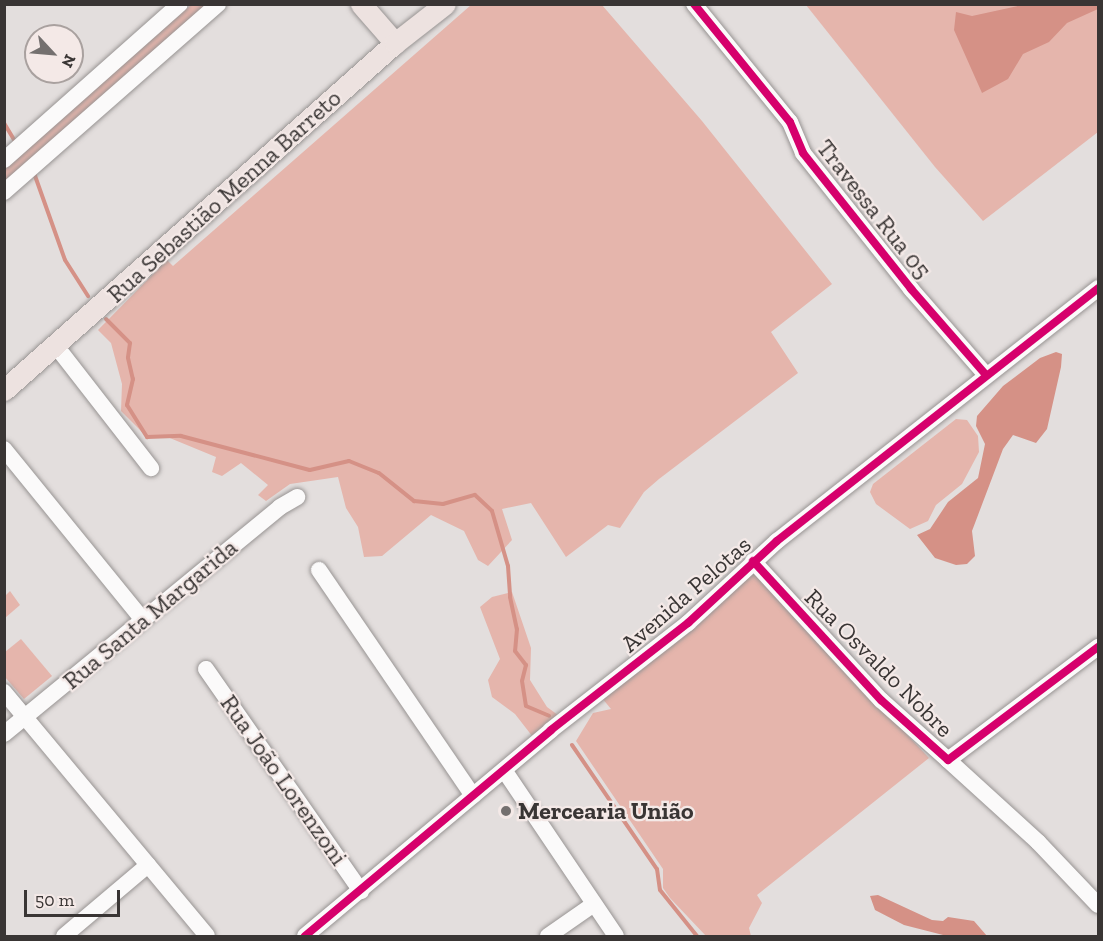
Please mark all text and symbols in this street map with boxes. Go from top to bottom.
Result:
north arrow [24,24,84,84]
text: N [58,52,80,71]
street label: Rua Sebastião Menna Barreto [101,83,347,309]
street label: Travessa Rua 05 [811,134,937,284]
street label: Avenida Pelotas [615,530,757,658]
street label: Rua Santa Margarida [57,533,243,695]
street label: Rua Osvaldo Nobre [799,583,959,743]
street label: Rua João Lorenzoni [214,689,354,871]
place label: Mercearia União [518,797,693,825]
marker: Mercearia União [499,804,513,818]
scale bar [27,878,123,916]
text: 50 m [35,889,74,911]

